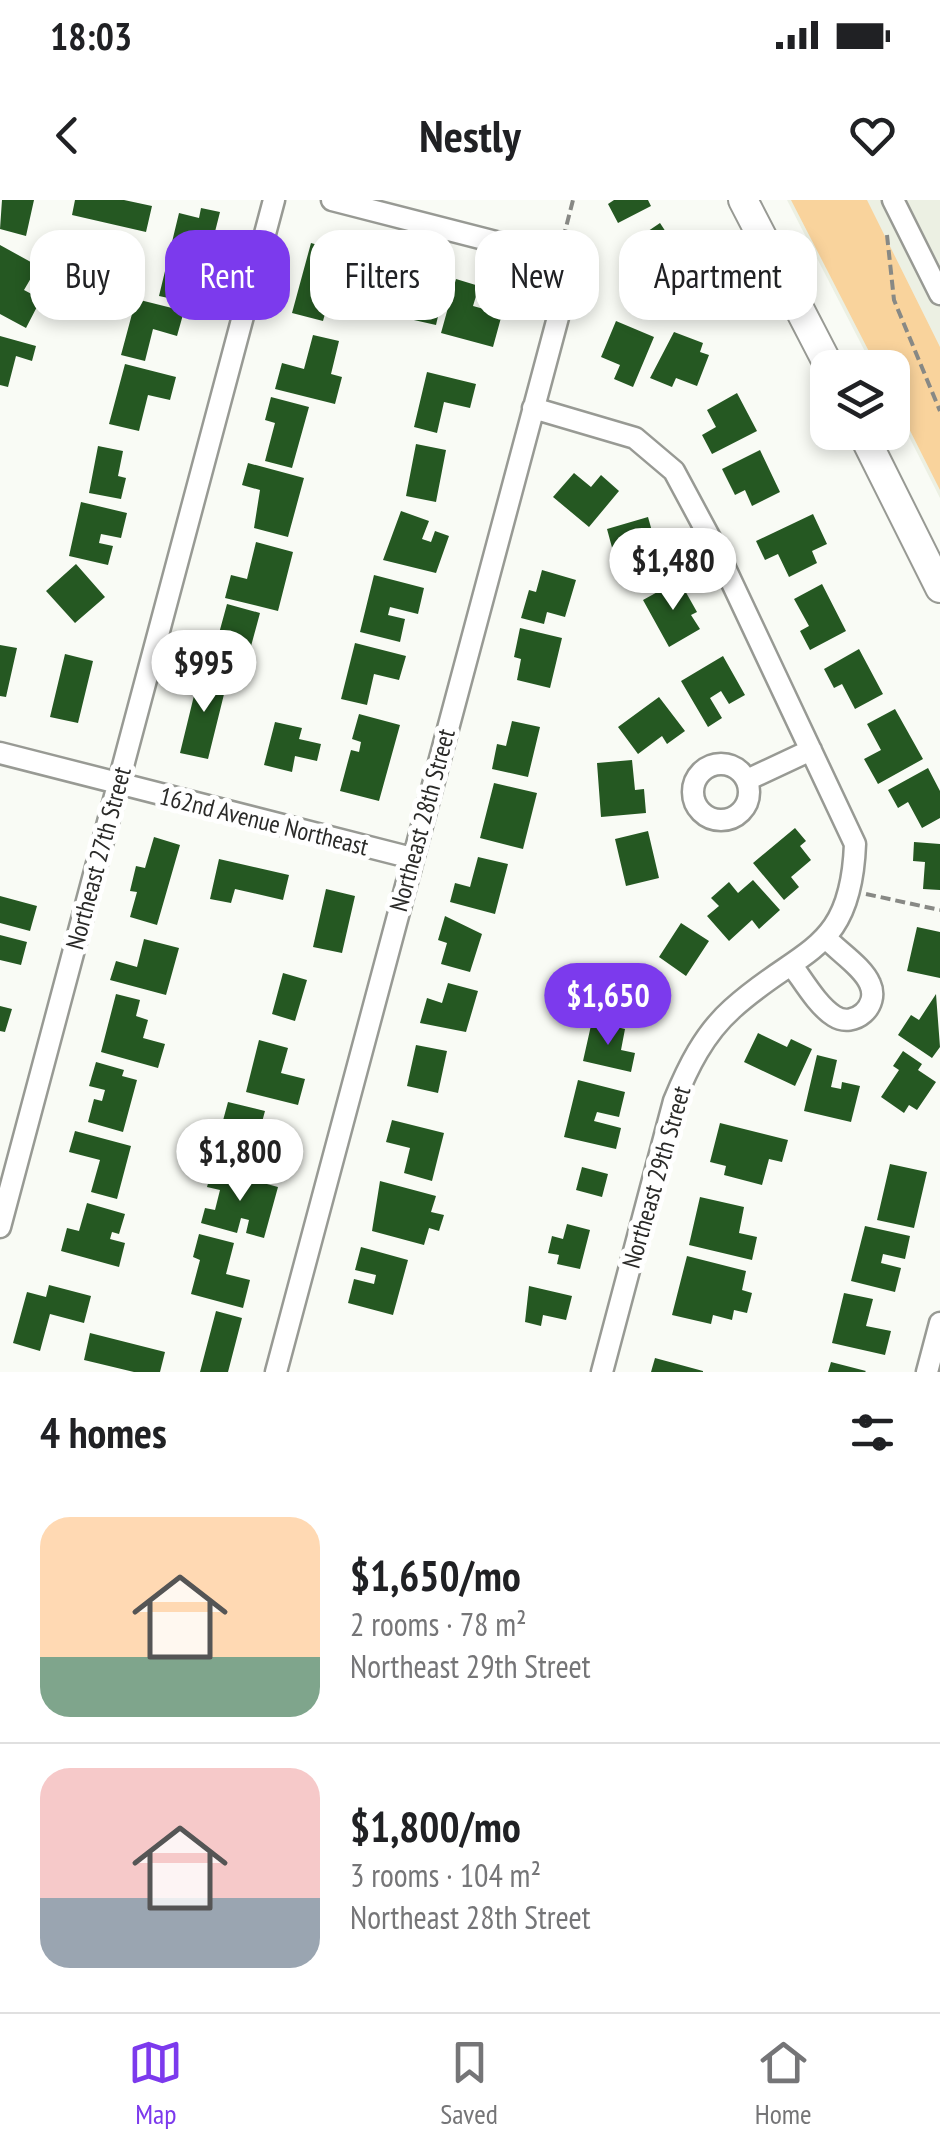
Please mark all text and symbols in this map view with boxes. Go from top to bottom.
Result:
text: 18:03 [50,11,132,60]
text: Nestly [419,106,521,164]
icon: back [40,108,95,163]
icon: heart [845,108,900,163]
chip: Buy [30,230,145,320]
chip: Rent [165,230,290,320]
chip: Filters [310,230,455,320]
chip: New [475,230,599,320]
chip: Apartment [619,230,817,320]
map controls [810,350,910,450]
button: layers [810,350,910,450]
pin: $1,480 [592,528,754,613]
text: $1,480 [631,539,715,581]
pin: $995 [145,630,263,715]
text: $995 [173,641,235,683]
street label: Northeast 28th Street [382,725,462,915]
street label: Northeast 27th Street [58,763,138,953]
street label: 162nd Avenue Northeast [156,780,372,862]
pin: $1,650 [527,963,689,1048]
text: $1,650 [566,974,650,1016]
street label: Northeast 29th Street [615,1082,697,1272]
pin: $1,800 [159,1119,321,1204]
text: $1,800 [198,1130,282,1172]
text: 4 homes [40,1405,167,1460]
icon: filters [845,1405,900,1460]
text: $1,650/mo [350,1548,521,1603]
icon: home [120,1557,240,1677]
text: 2 rooms · 78 m² [350,1603,527,1645]
text: Northeast 29th Street [350,1645,591,1687]
text: $1,800/mo [350,1799,521,1854]
icon: home [120,1808,240,1928]
text: 3 rooms · 104 m² [350,1854,541,1896]
text: Northeast 28th Street [350,1896,591,1938]
tab: Map [128,2035,183,2132]
tab: Saved [440,2035,498,2132]
tab: Home [755,2035,812,2132]

